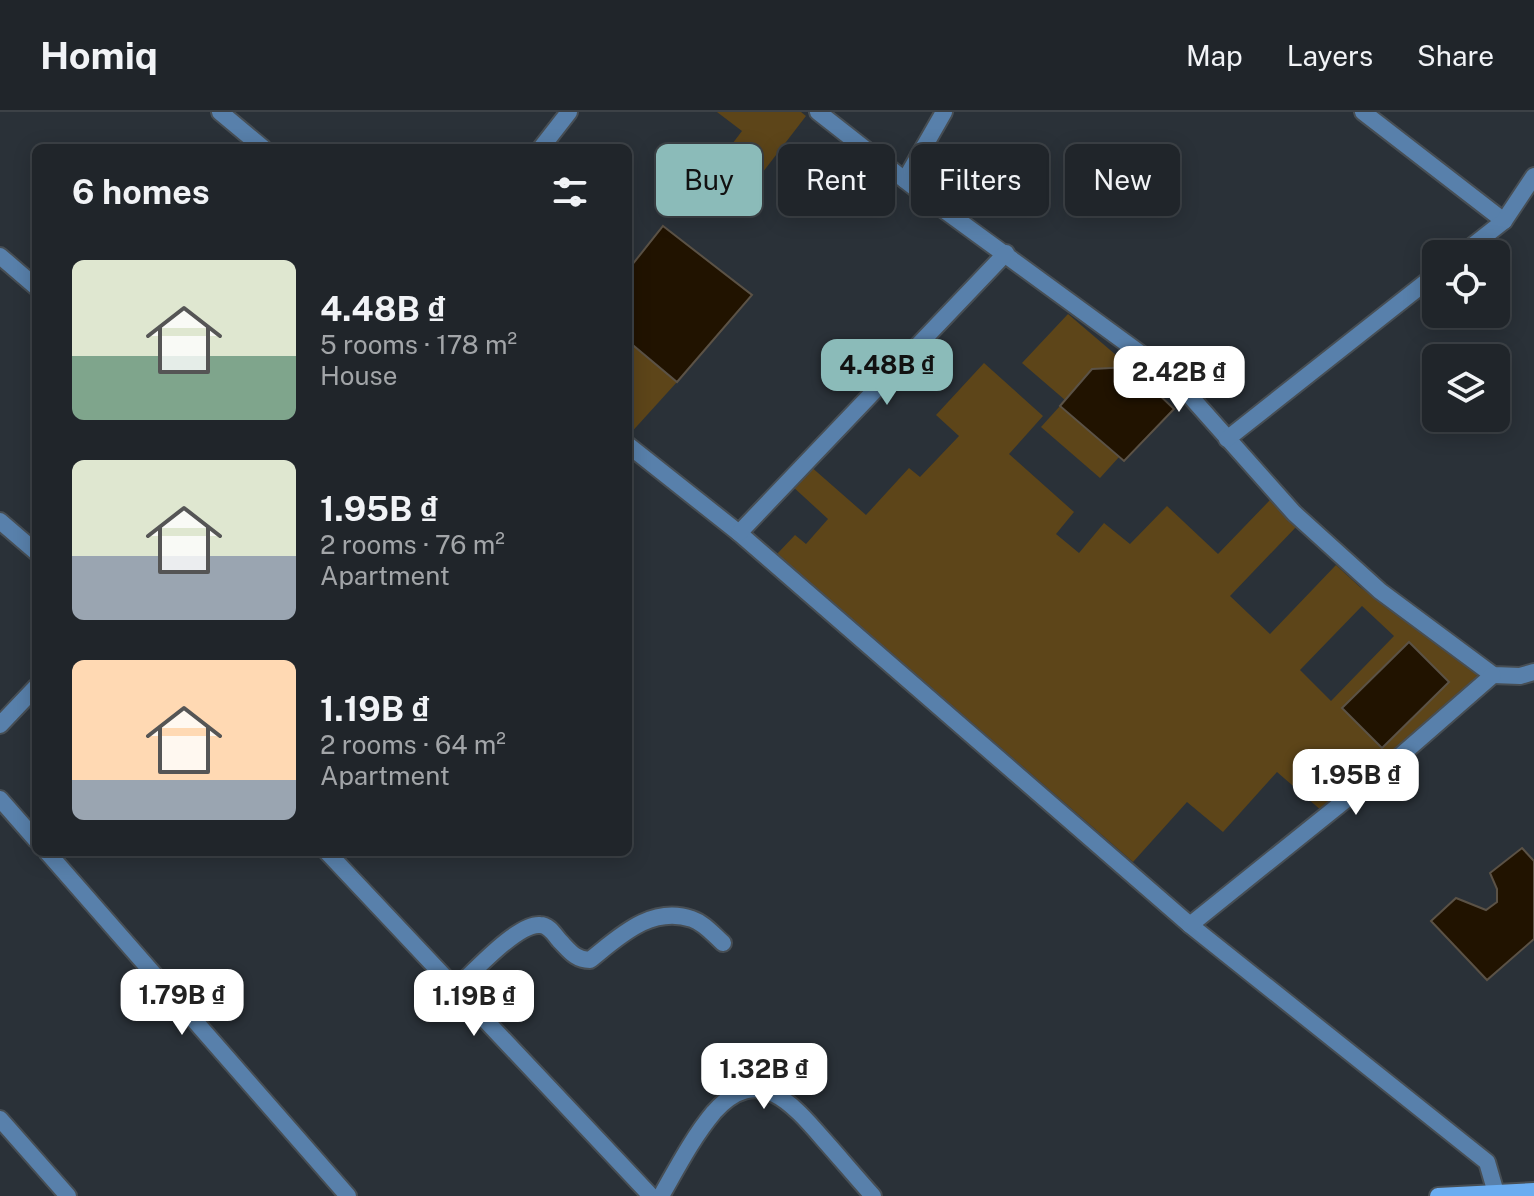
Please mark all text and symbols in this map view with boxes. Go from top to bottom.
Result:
text: Homiq [40,33,158,78]
text: Map [1186,39,1243,72]
text: Layers [1287,39,1373,72]
text: Share [1417,39,1494,72]
chip: Buy [656,144,762,216]
chip: Rent [778,144,895,216]
chip: Filters [911,144,1049,216]
chip: New [1065,144,1180,216]
icon: filters [548,170,592,214]
text: 6 homes [72,172,210,212]
map controls [1422,240,1510,432]
button: locate [1422,240,1510,328]
text: 4.48B ₫ [320,289,446,329]
icon: home [136,292,232,388]
text: 5 rooms · 178 m² [320,329,517,360]
pin: 4.48B ₫ [813,339,961,407]
button: layers [1422,344,1510,432]
pin: 2.42B ₫ [1105,346,1253,414]
text: 4.48B ₫ [839,349,935,380]
text: 2.42B ₫ [1132,356,1226,387]
text: House [320,360,397,391]
text: 1.95B ₫ [320,489,438,529]
icon: home [136,492,232,588]
text: 2 rooms · 76 m² [320,529,505,560]
text: Apartment [320,560,450,591]
text: 1.19B ₫ [320,689,430,729]
icon: home [136,692,232,788]
text: 2 rooms · 64 m² [320,729,506,760]
pin: 1.95B ₫ [1282,749,1430,817]
text: 1.95B ₫ [1311,759,1401,790]
text: Apartment [320,760,450,791]
pin: 1.79B ₫ [108,969,256,1037]
pin: 1.19B ₫ [400,970,548,1038]
text: 1.79B ₫ [139,979,225,1010]
text: 1.19B ₫ [432,980,516,1011]
pin: 1.32B ₫ [690,1043,838,1111]
text: 1.32B ₫ [719,1053,809,1084]

